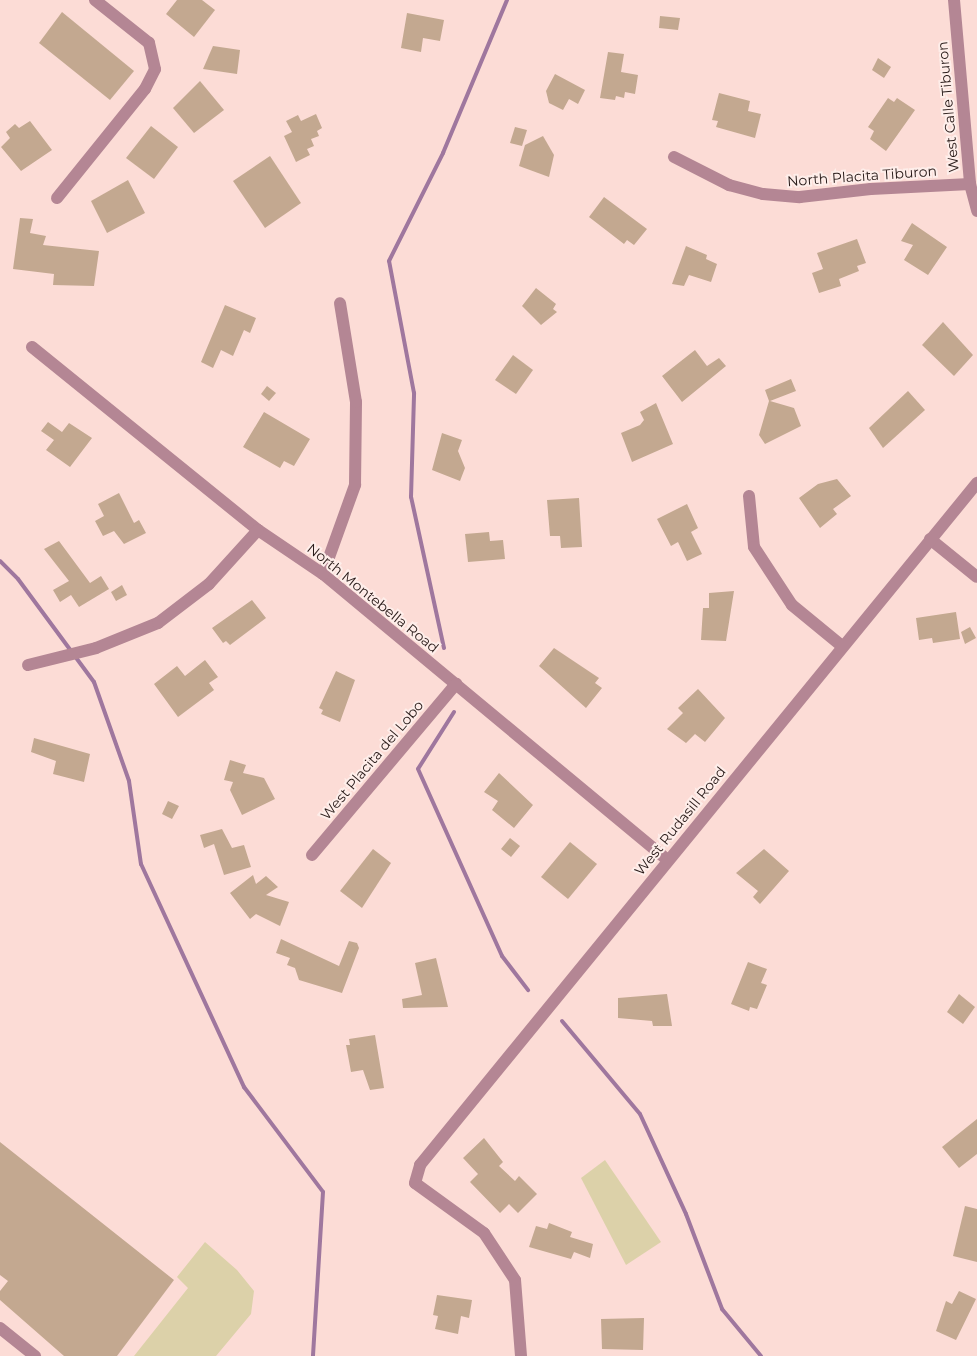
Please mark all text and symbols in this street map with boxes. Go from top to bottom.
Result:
street label: West Calle Tiburon [934,41,962,173]
street label: North Placita Tiburon [787,162,937,190]
street label: North Montebella Road [304,540,442,656]
street label: West Placita del Lobo [317,697,427,823]
street label: West Rudasill Road [631,763,729,879]

